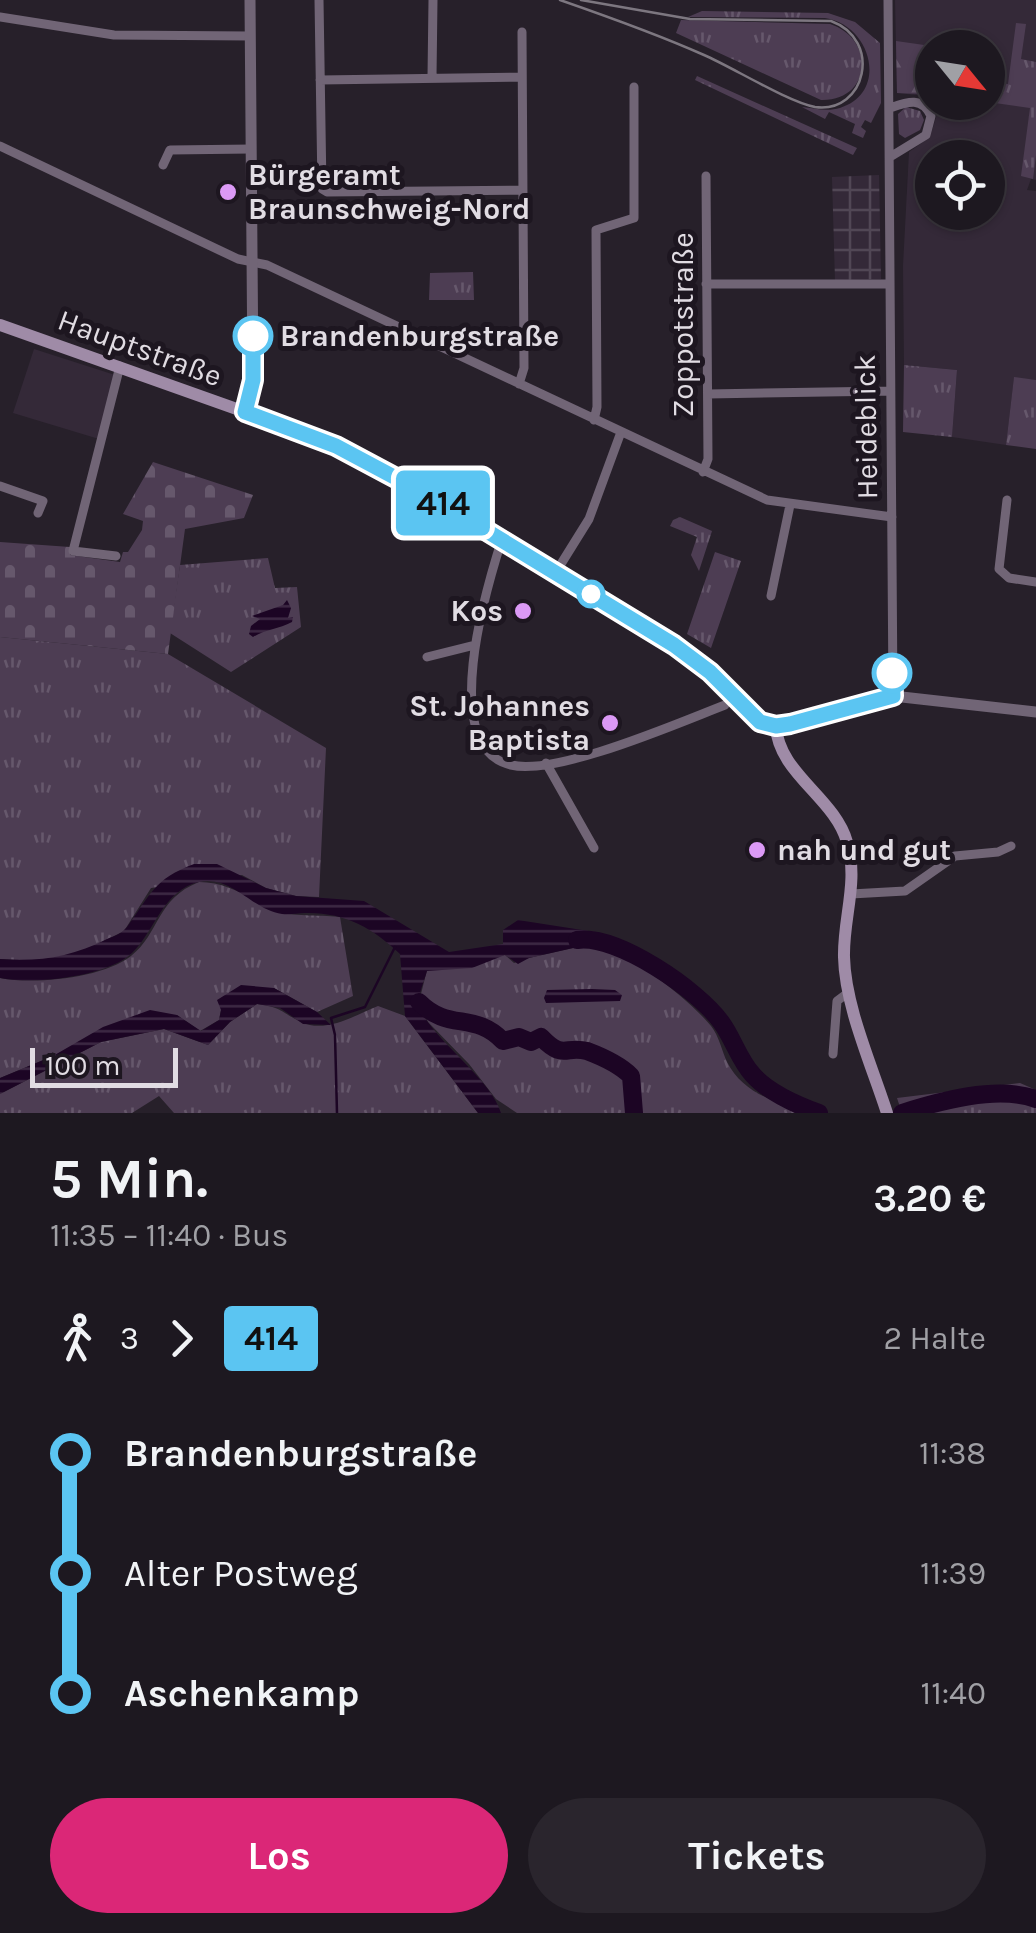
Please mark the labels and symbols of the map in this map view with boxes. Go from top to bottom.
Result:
north arrow [915,30,1005,120]
place label: Bürgeramt Braunschweig-Nord [248,157,531,227]
marker: Bürgeramt Braunschweig-Nord [217,181,239,203]
street label: Zoppotstraße [665,232,701,418]
street label: Hauptstraße [53,302,227,394]
marker: Brandenburgstraße [234,317,272,355]
place label: Brandenburgstraße [280,318,559,354]
street label: Heideblick [847,354,885,500]
line badge: 414 [386,470,500,536]
unlabelled marker [578,581,604,607]
place label: Kos [451,593,503,629]
marker: Kos [512,600,534,622]
unlabelled marker [873,654,911,692]
place label: St. Johannes Baptista [409,688,590,758]
marker: St. Johannes Baptista [599,712,621,734]
place label: nah und gut [777,832,951,868]
marker: nah und gut [746,839,768,861]
scale bar [30,1043,178,1088]

